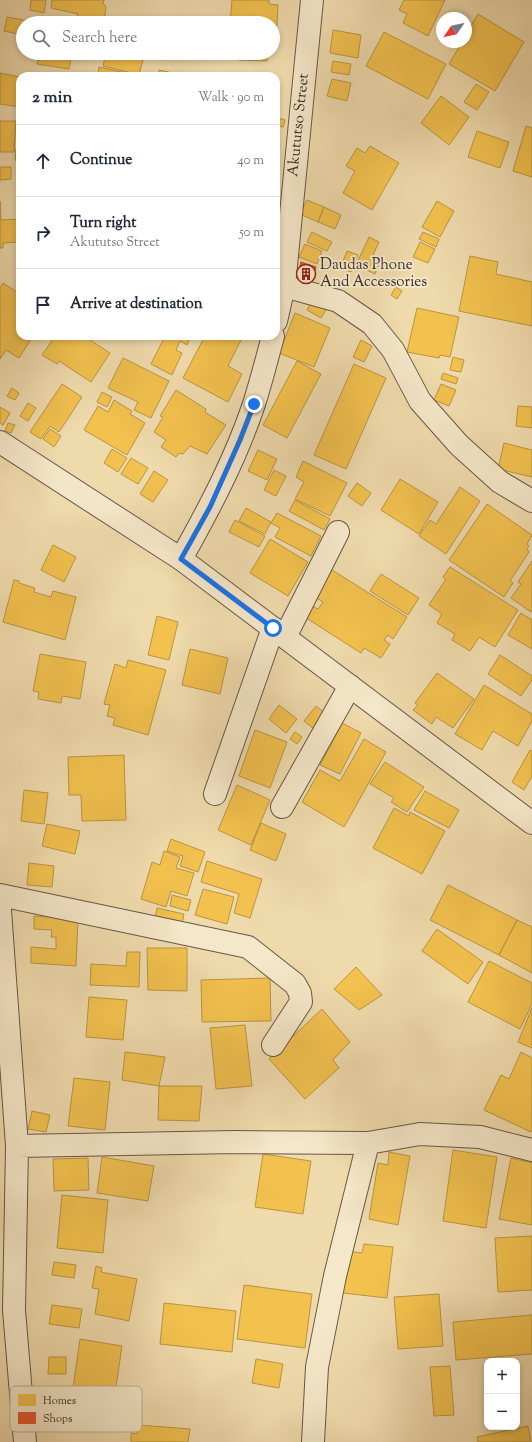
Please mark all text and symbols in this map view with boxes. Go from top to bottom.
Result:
north arrow [436,12,472,48]
search box [16,16,280,60]
icon: search [30,27,52,49]
text: Search here [62,28,137,49]
street label: Akututso Street [283,72,315,178]
text: 2 min [32,86,73,110]
text: Walk · 90 m [198,89,264,107]
icon: ahead [32,150,54,172]
text: Continue [70,150,132,171]
text: 40 m [237,152,264,170]
text: Turn right [70,213,136,234]
icon: right [32,222,54,244]
text: 50 m [239,224,264,242]
text: Akututso Street [70,234,160,252]
place label: Daudas Phone And Accessories [320,255,427,293]
building icon: Daudas Phone And Accessories [295,263,317,285]
icon: arrive [32,294,54,316]
text: Arrive at destination [70,294,203,315]
route end [245,395,263,413]
route start [264,619,282,637]
map controls [484,1358,520,1430]
button: + [484,1358,520,1394]
legend [10,1386,142,1432]
text: Homes [43,1393,76,1409]
button: − [484,1394,520,1430]
text: Shops [43,1411,72,1427]

